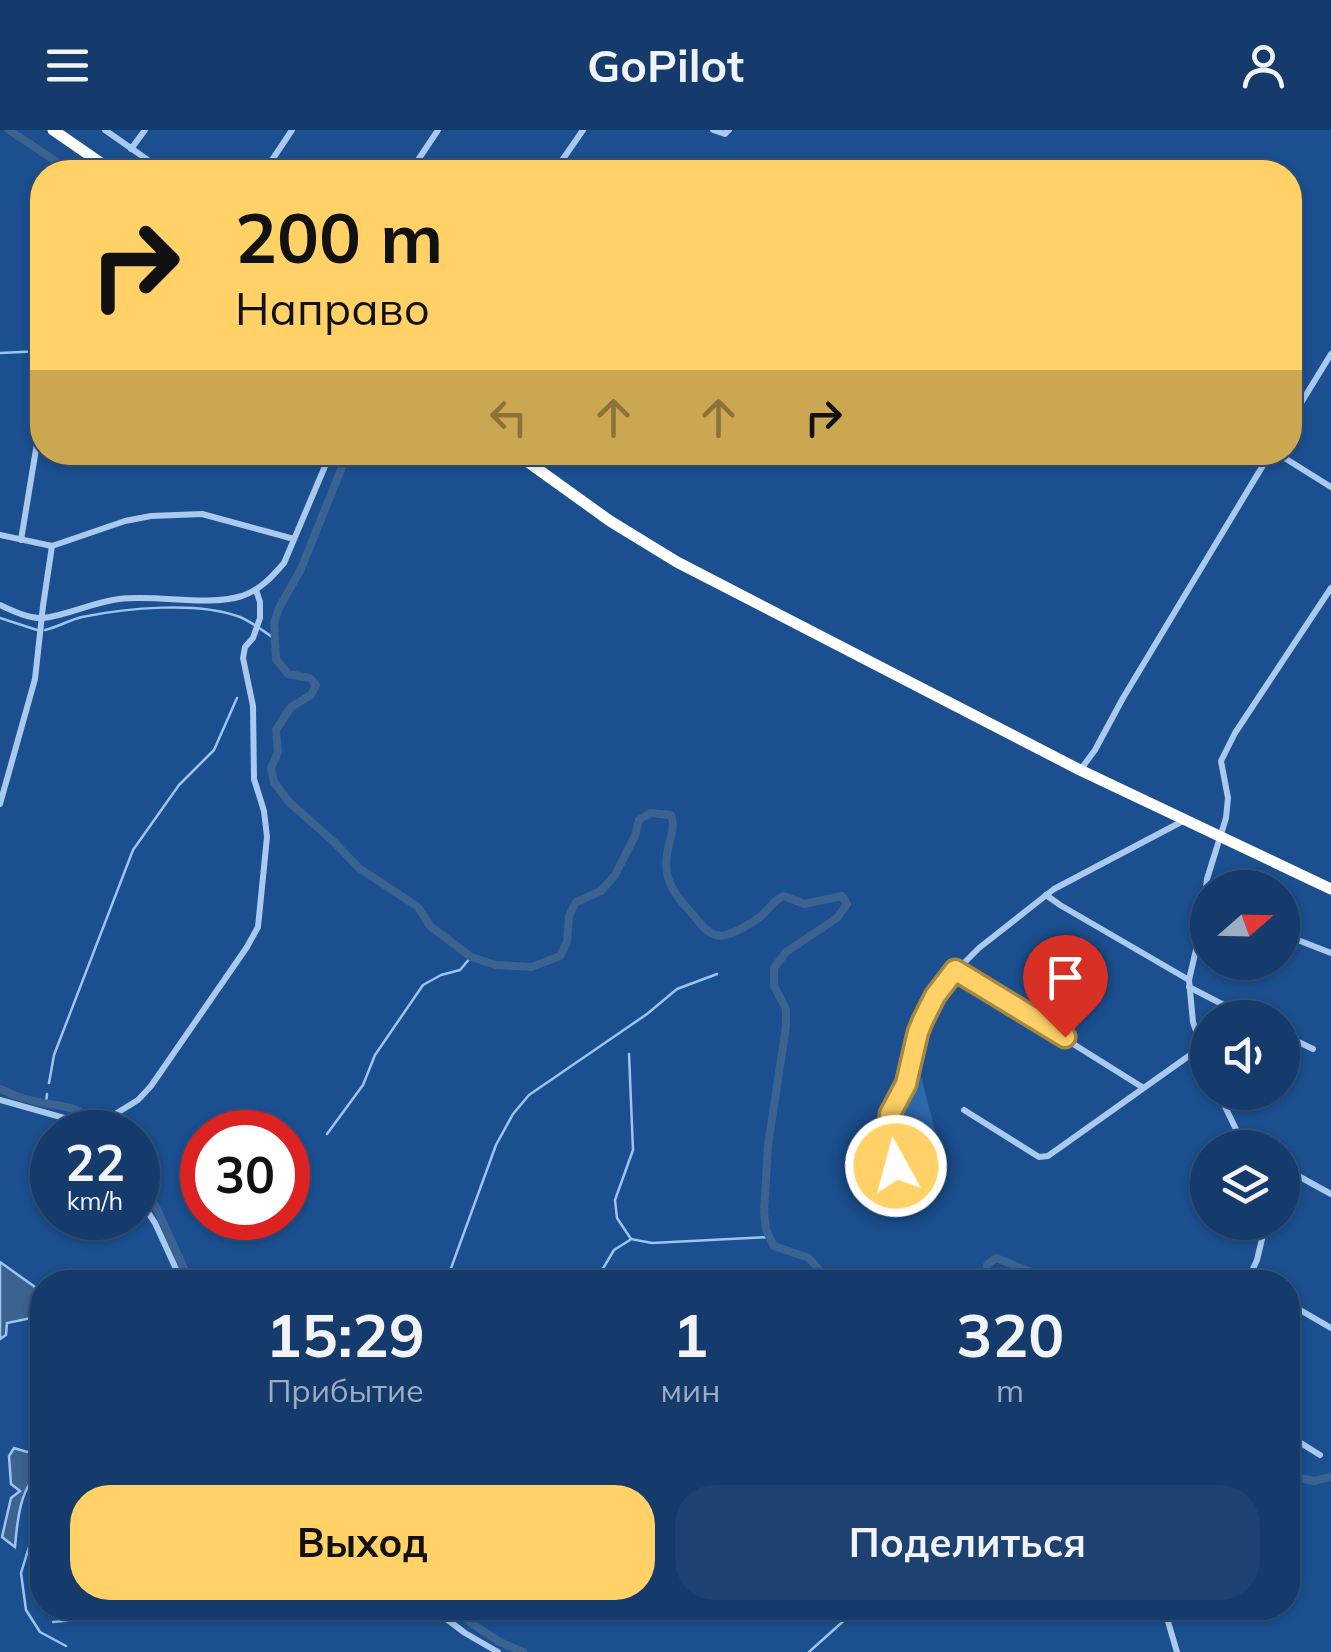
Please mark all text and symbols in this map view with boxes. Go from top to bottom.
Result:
text: GoPilot [587,37,744,93]
icon: menu [40,38,95,93]
icon: person [1236,38,1291,93]
text: 200 m [235,193,443,281]
icon: right [70,200,200,330]
text: Направо [235,280,430,336]
icon: left [481,390,536,445]
icon: ahead [586,390,641,445]
icon: ahead [691,390,746,445]
icon: right [796,390,851,445]
north arrow [1190,870,1300,980]
map controls [1190,870,1300,1240]
pin [1023,935,1108,1038]
icon: arrive [1038,950,1093,1005]
button: sound [1190,1000,1300,1110]
speed limit sign: 30 [180,1110,310,1240]
position arrow [844,1114,948,1218]
button: layers [1190,1130,1300,1240]
text: 22 [65,1131,125,1194]
text: km/h [67,1185,123,1216]
text: 15:29 [266,1297,425,1372]
text: 1 [672,1297,708,1372]
text: 320 [956,1297,1064,1372]
text: Прибытие [267,1370,424,1410]
text: мин [661,1370,720,1410]
text: m [996,1370,1024,1410]
button: Выход [70,1485,655,1600]
button: Поделиться [675,1485,1260,1600]

